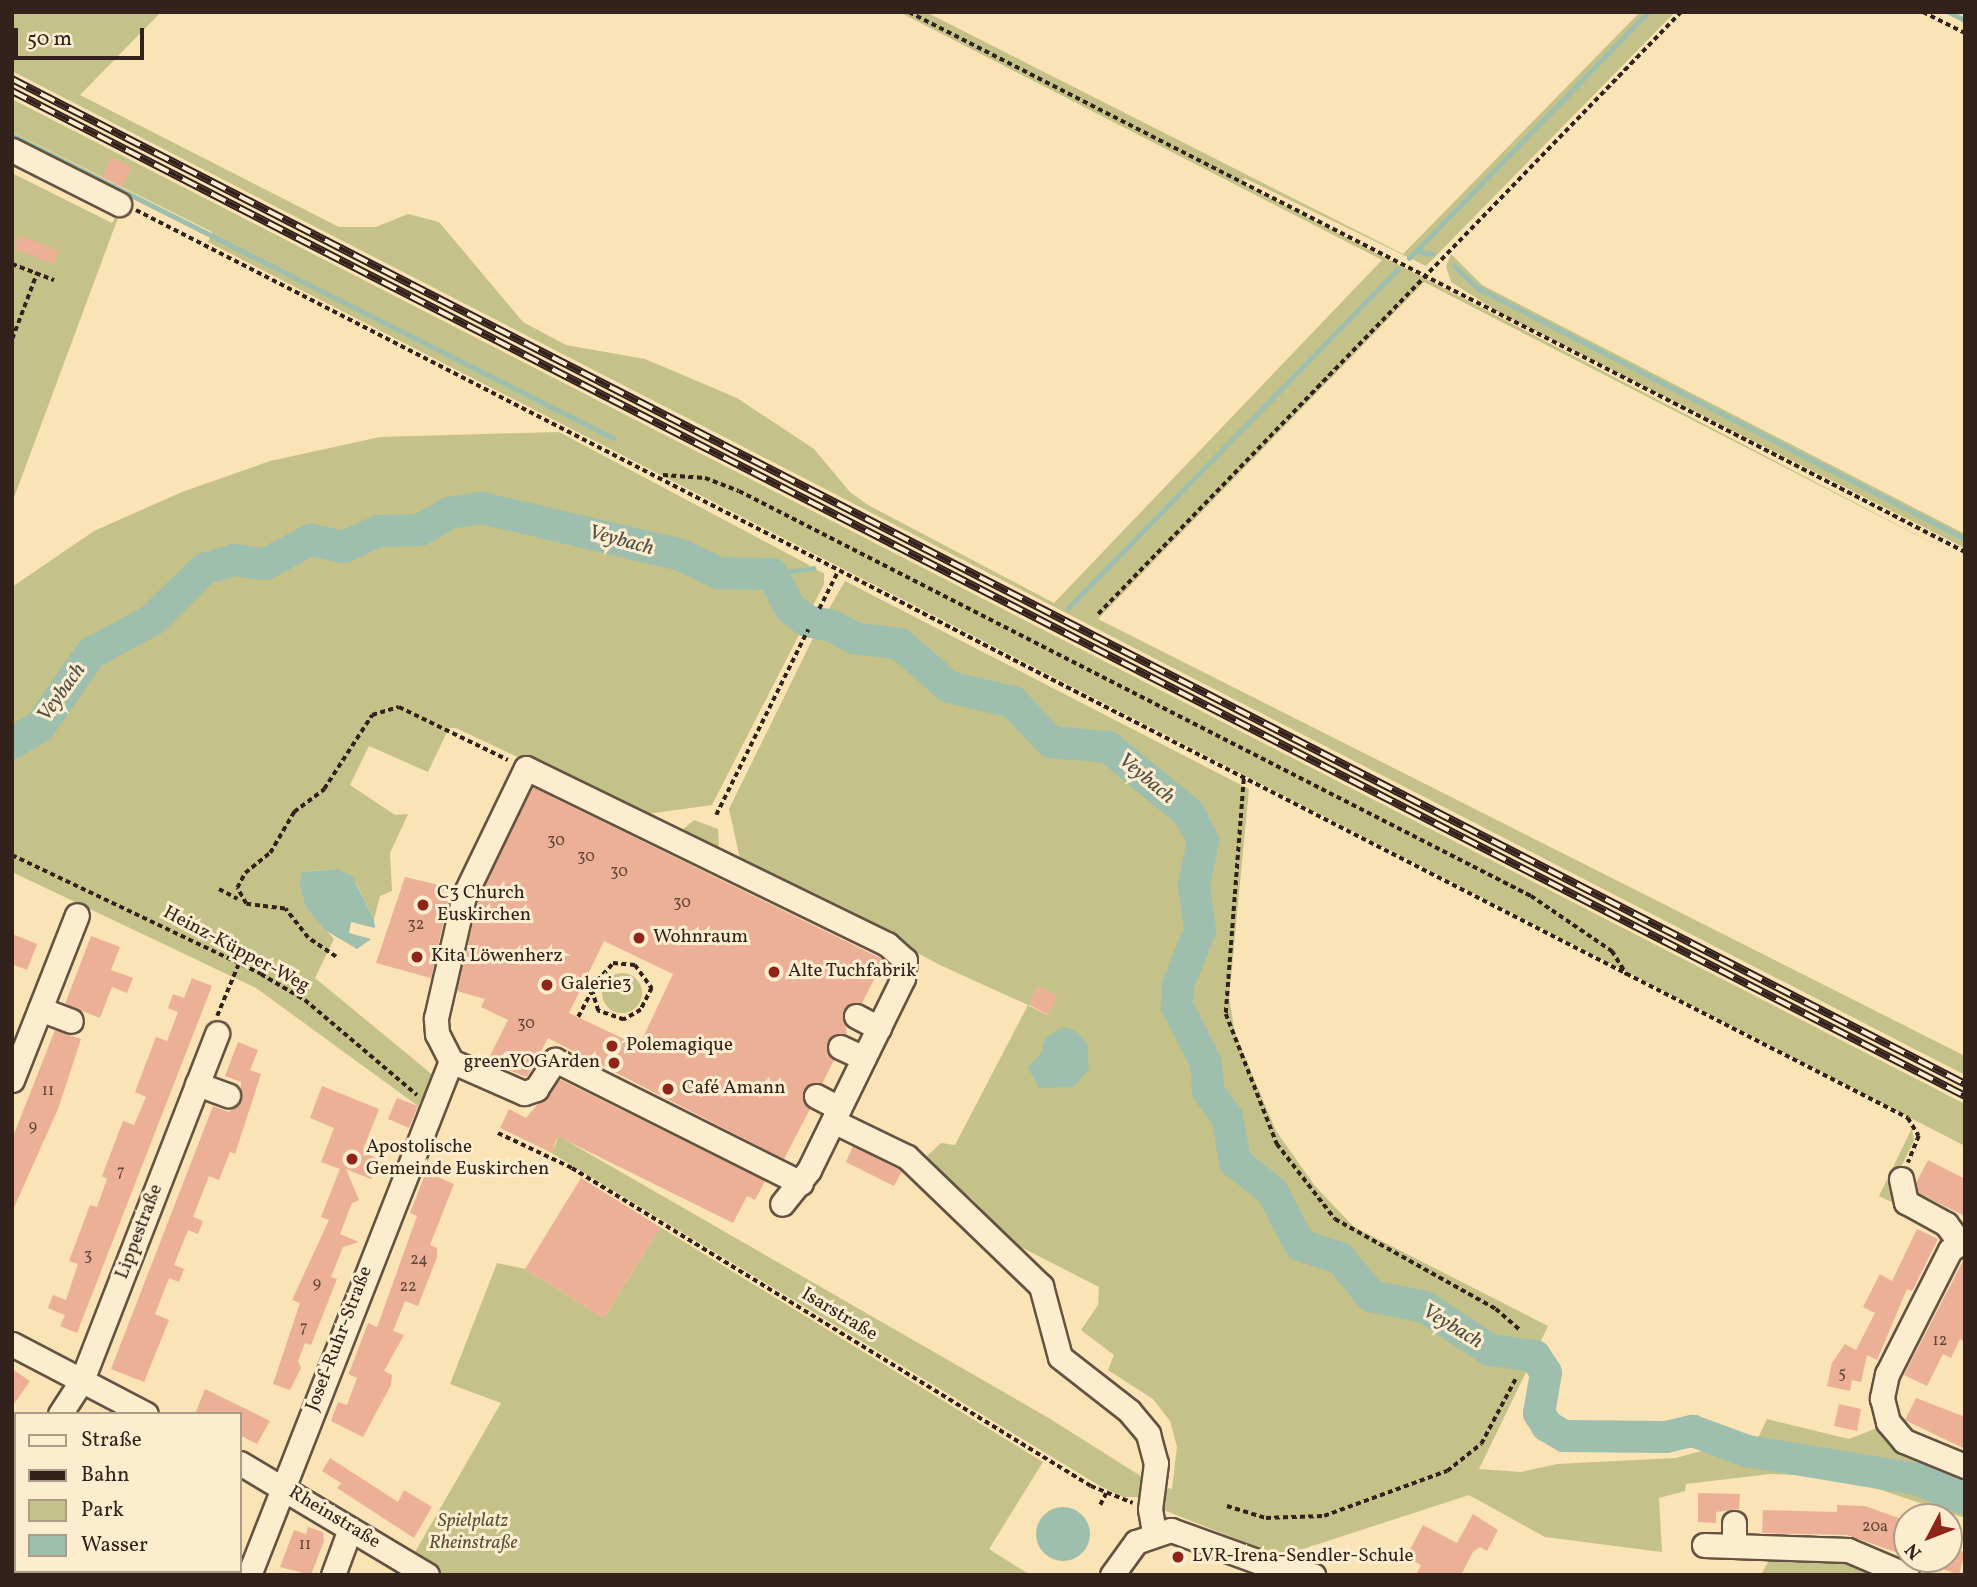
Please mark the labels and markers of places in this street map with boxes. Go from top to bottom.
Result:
place label: C3 Church Euskirchen [437,883,531,927]
marker: C3 Church Euskirchen [415,897,431,913]
place label: Wohnraum [653,927,748,949]
marker: Wohnraum [631,930,647,946]
place label: Kita Löwenherz [431,946,563,968]
marker: Kita Löwenherz [409,949,425,965]
place label: Alte Tuchfabrik [788,961,917,983]
marker: Alte Tuchfabrik [766,964,782,980]
place label: Galerie3 [561,974,631,996]
marker: Galerie3 [539,977,555,993]
place label: Polemagique [626,1035,733,1057]
marker: Polemagique [604,1038,620,1054]
place label: greenYOGArden [464,1052,600,1074]
marker: greenYOGArden [606,1055,622,1071]
place label: Café Amann [682,1078,786,1100]
marker: Café Amann [660,1081,676,1097]
place label: Apostolische Gemeinde Euskirchen [366,1137,549,1181]
marker: Apostolische Gemeinde Euskirchen [344,1151,360,1167]
place label: LVR-Irena-Sendler-Schule [1192,1546,1413,1568]
marker: LVR-Irena-Sendler-Schule [1170,1549,1186,1565]

